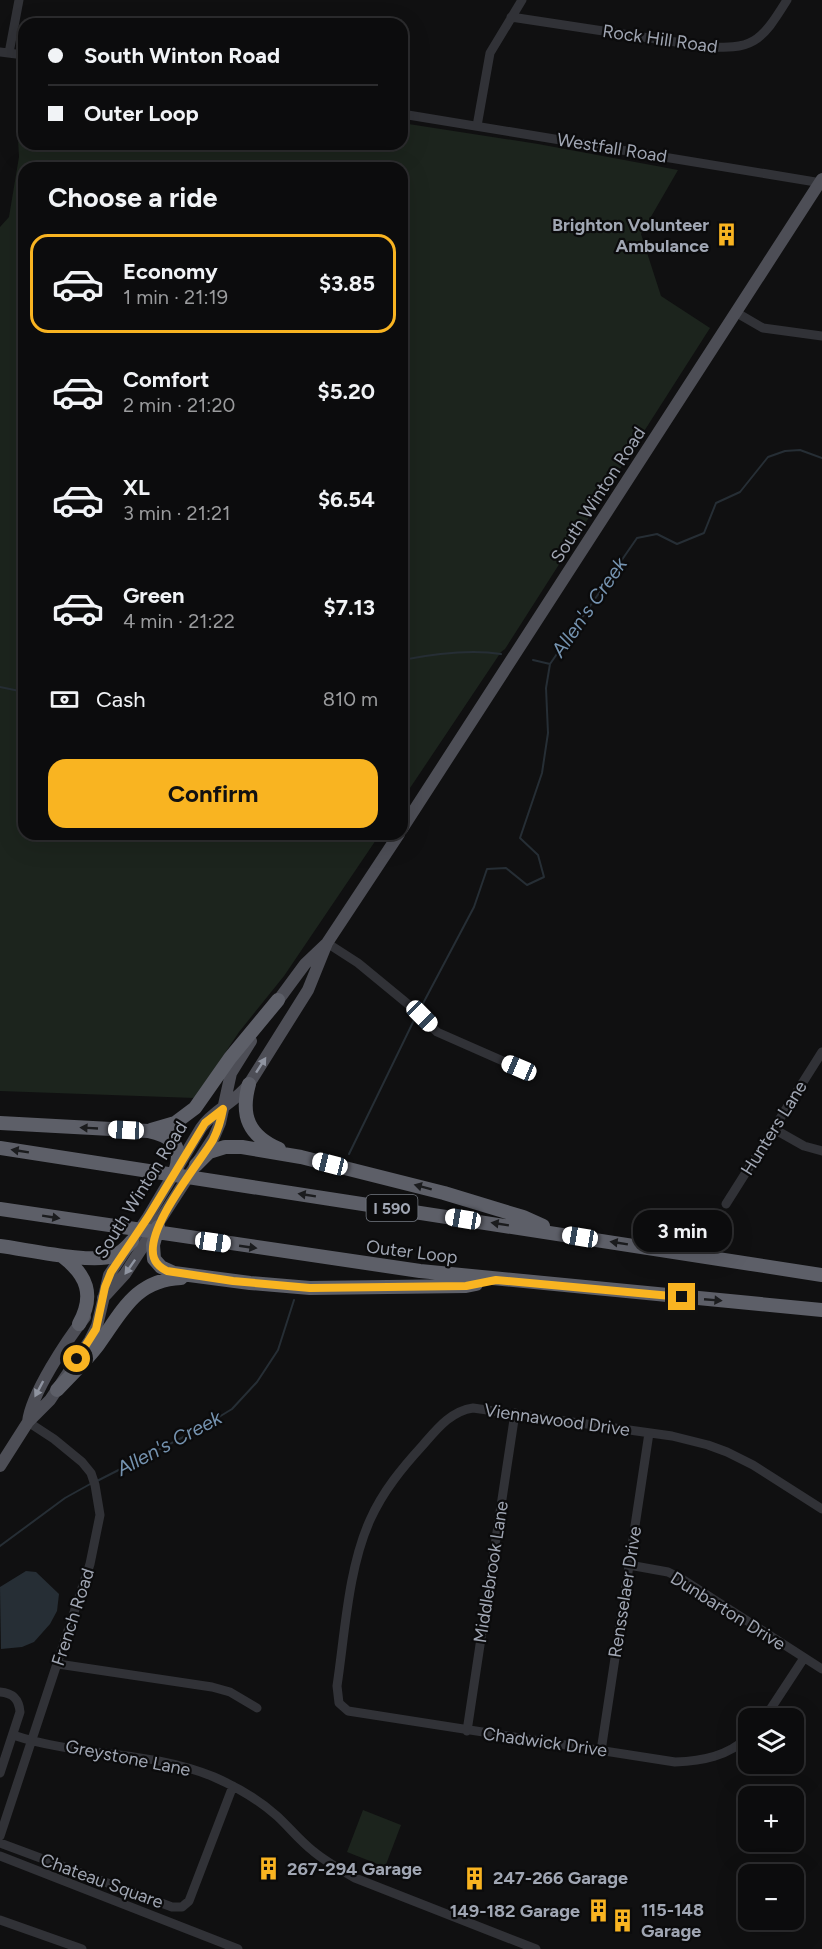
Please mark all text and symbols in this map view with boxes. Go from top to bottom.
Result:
street label: Rock Hill Road [601,20,719,58]
text: South Winton Road [84,42,280,69]
text: Outer Loop [84,100,199,127]
street label: Westfall Road [555,128,669,168]
text: Choose a ride [48,181,217,214]
place label: Brighton Volunteer Ambulance [552,214,709,257]
building icon: Brighton Volunteer Ambulance [714,222,740,248]
icon: car [51,257,105,311]
text: Economy [123,258,218,285]
text: $3.85 [319,270,375,297]
text: 1 min · 21:19 [123,285,228,309]
icon: car [51,365,105,419]
text: Comfort [123,366,209,393]
text: $5.20 [318,378,375,405]
text: 2 min · 21:20 [123,393,235,417]
street label: South Winton Road [546,423,650,567]
icon: car [51,473,105,527]
text: XL [123,474,150,501]
text: $6.54 [318,486,375,513]
text: 3 min · 21:21 [123,501,231,525]
water label: Allen's Creek [545,552,633,662]
icon: car [51,581,105,635]
text: Green [123,582,185,609]
text: $7.13 [324,594,375,621]
text: 4 min · 21:22 [123,609,235,633]
icon: cash [48,683,81,716]
text: Cash [96,686,146,713]
text: 810 m [323,687,378,711]
button: Confirm [48,759,378,828]
car [403,997,441,1035]
car [499,1053,539,1083]
one-way arrow [255,1057,266,1073]
street label: Hunters Lane [736,1076,812,1179]
street label: South Winton Road [90,1117,192,1263]
car [108,1120,144,1140]
one-way arrow [80,1123,99,1133]
one-way arrow [10,1146,29,1155]
car [310,1151,350,1177]
one-way arrow [414,1182,432,1192]
one-way arrow [297,1190,316,1199]
road number: I 590 [366,1195,418,1221]
car [444,1207,482,1231]
callout: 3 min [632,1210,732,1252]
one-way arrow [42,1212,61,1221]
text: 3 min [658,1219,707,1243]
one-way arrow [490,1220,509,1229]
car [561,1225,599,1249]
car [194,1231,232,1253]
street label: Outer Loop [365,1235,459,1269]
one-way arrow [609,1238,628,1247]
one-way arrow [238,1242,257,1251]
one-way arrow [124,1258,136,1274]
route end [668,1283,695,1310]
one-way arrow [703,1295,722,1305]
route start [63,1345,90,1372]
one-way arrow [34,1381,44,1398]
street label: Viennawood Drive [483,1399,631,1441]
water label: Allen's Creek [111,1405,227,1481]
street label: Middlebrook Lane [469,1499,513,1645]
street label: Rensselaer Drive [604,1524,646,1659]
street label: French Road [47,1565,99,1669]
street label: Dunbarton Drive [666,1567,790,1655]
map controls [738,1708,804,1930]
button: layers [738,1708,804,1774]
street label: Chadwick Drive [481,1722,609,1762]
street label: Greystone Lane [63,1735,193,1781]
button: + [738,1786,804,1852]
street label: Chateau Square [38,1849,167,1913]
building icon: 267-294 Garage [256,1856,282,1882]
place label: 267-294 Garage [287,1858,422,1880]
button: − [738,1864,804,1930]
building icon: 247-266 Garage [462,1865,488,1891]
place label: 247-266 Garage [493,1867,628,1889]
building icon: 149-182 Garage [585,1898,611,1924]
place label: 115-148 Garage [641,1899,704,1942]
place label: 149-182 Garage [450,1900,580,1922]
building icon: 115-148 Garage [610,1907,636,1933]

